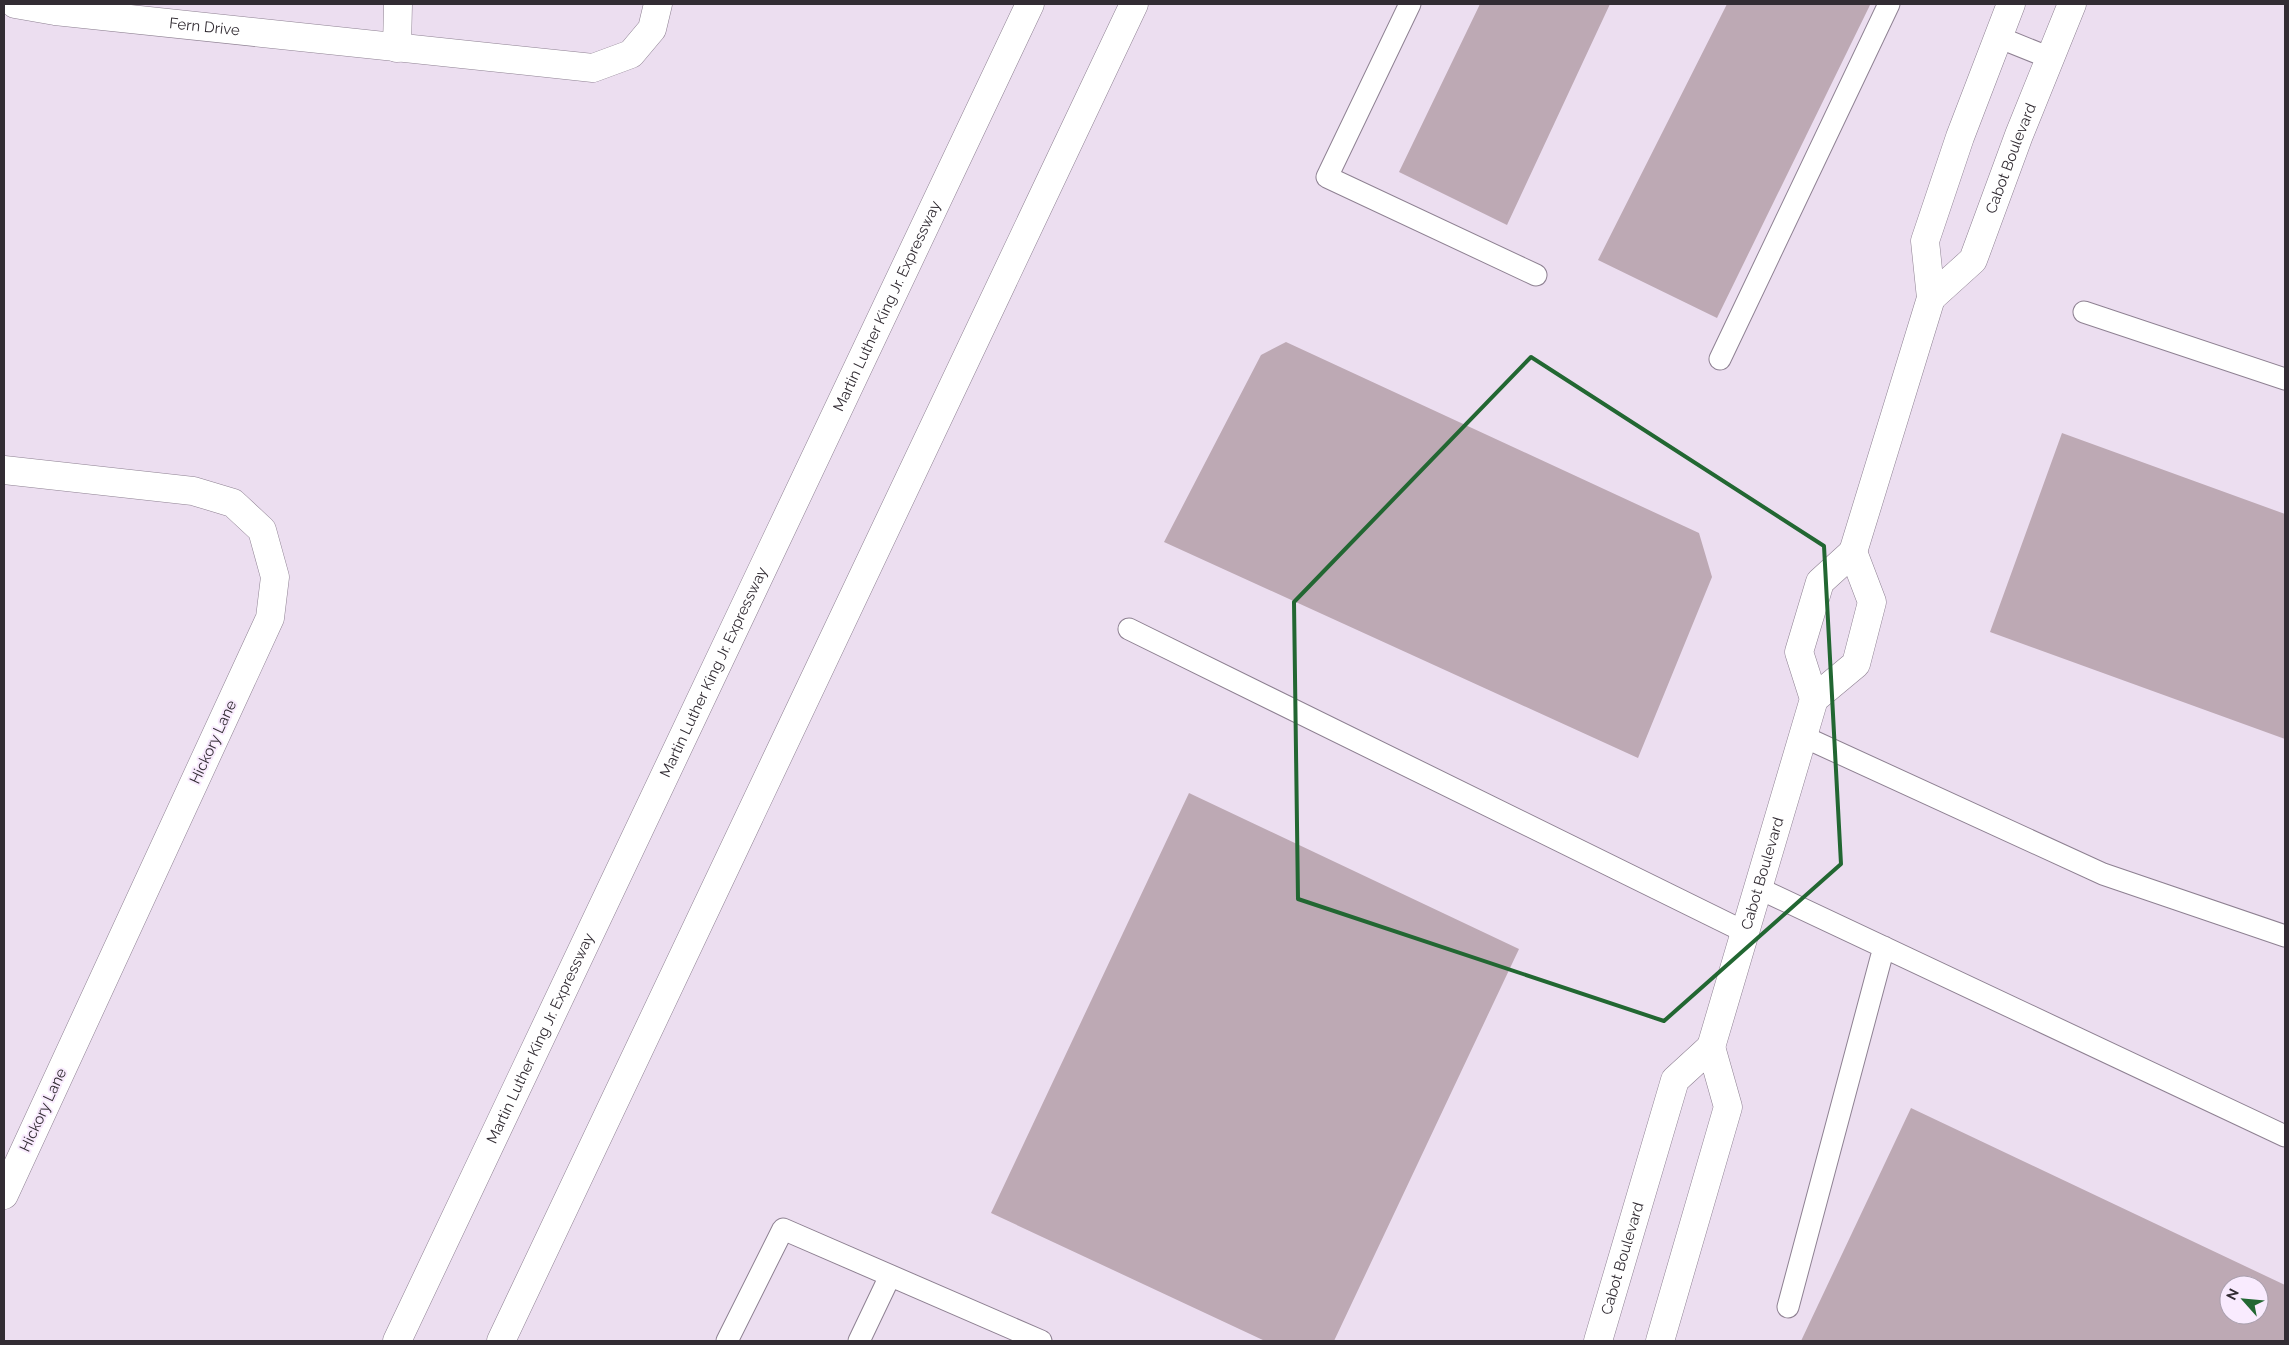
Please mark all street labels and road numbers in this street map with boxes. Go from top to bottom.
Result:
street label: Fern Drive [168,14,241,40]
street label: Cabot Boulevard [1982,101,2040,216]
street label: Martin Luther King Jr. Expressway [829,198,944,414]
street label: Martin Luther King Jr. Expressway [656,564,771,780]
street label: Hickory Lane [186,697,240,787]
street label: Cabot Boulevard [1737,815,1788,932]
street label: Martin Luther King Jr. Expressway [483,930,598,1146]
street label: Hickory Lane [16,1065,70,1155]
street label: Cabot Boulevard [1597,1200,1647,1317]

